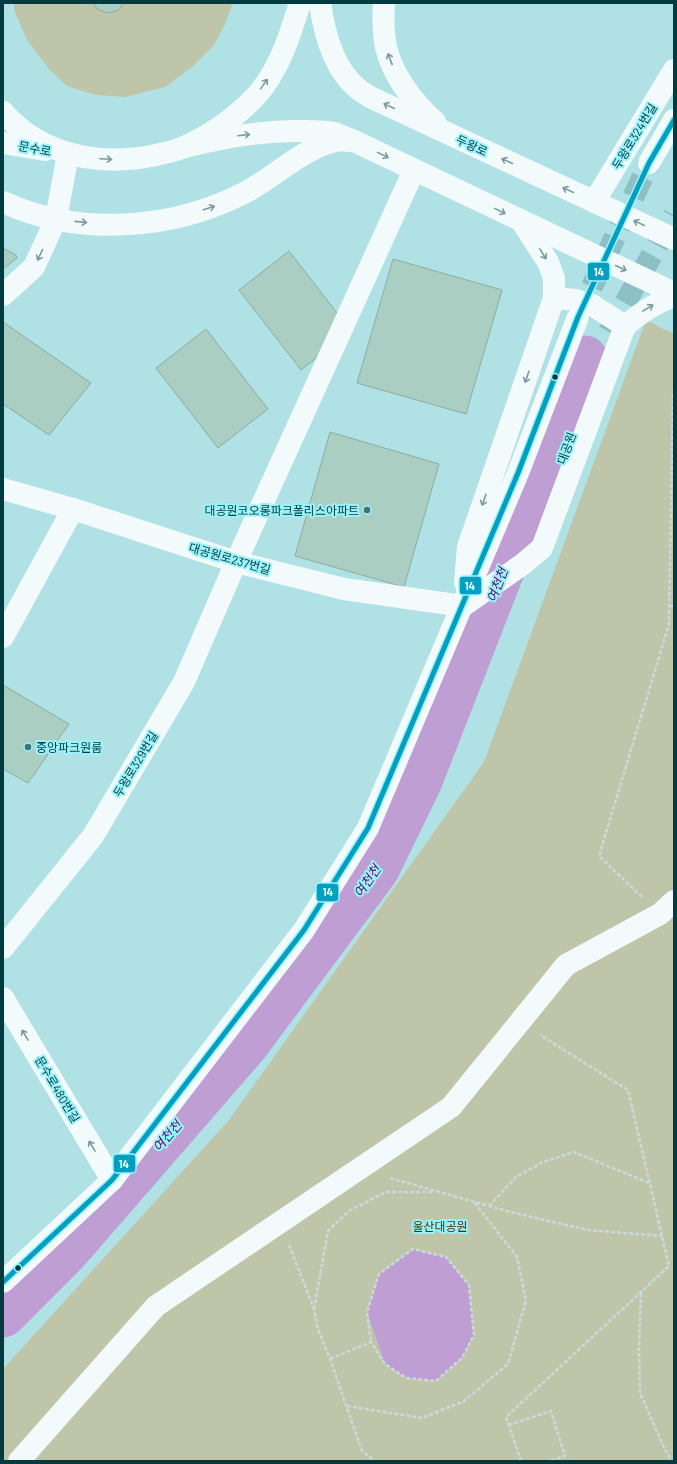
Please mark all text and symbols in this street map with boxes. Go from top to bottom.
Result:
one-way arrow [386,54,394,66]
one-way arrow [260,79,268,90]
street label: 두왕로324번길 [609,100,659,172]
one-way arrow [384,102,396,109]
one-way arrow [237,131,250,139]
street label: 두왕로 [454,132,490,158]
street label: 문수로 [17,138,53,158]
one-way arrow [376,152,388,159]
one-way arrow [99,156,112,163]
one-way arrow [501,157,513,164]
one-way arrow [562,186,574,193]
one-way arrow [202,204,215,211]
one-way arrow [494,208,506,215]
one-way arrow [74,218,87,226]
one-way arrow [633,219,645,226]
one-way arrow [36,248,43,260]
one-way arrow [540,248,548,260]
line badge: 14 [587,262,610,281]
text: 14 [594,265,605,278]
one-way arrow [614,265,626,272]
one-way arrow [642,304,654,312]
one-way arrow [523,371,530,384]
unlabelled marker [550,372,560,382]
street label: 대공원 [554,430,578,466]
one-way arrow [480,494,488,506]
place label: 대공원코오롱파크폴리스아파트 [204,503,359,517]
marker: 대공원코오롱파크폴리스아파트 [362,505,372,515]
street label: 대공원로237번길 [187,540,273,576]
water label: 여천천 [483,564,511,605]
line badge: 14 [459,576,482,595]
text: 14 [465,579,476,592]
street label: 두왕로329번길 [110,729,160,799]
place label: 중앙파크원룸 [36,740,102,754]
marker: 중앙파크원룸 [23,742,33,752]
water label: 여천천 [350,861,384,900]
line badge: 14 [316,883,339,902]
text: 14 [323,885,334,898]
one-way arrow [21,1029,29,1041]
street label: 문수로480번길 [33,1053,83,1125]
water label: 여천천 [149,1116,185,1155]
one-way arrow [88,1140,96,1152]
line badge: 14 [113,1154,136,1173]
text: 14 [119,1157,130,1170]
park label: 울산대공원 [412,1219,468,1233]
unlabelled marker [13,1263,23,1273]

